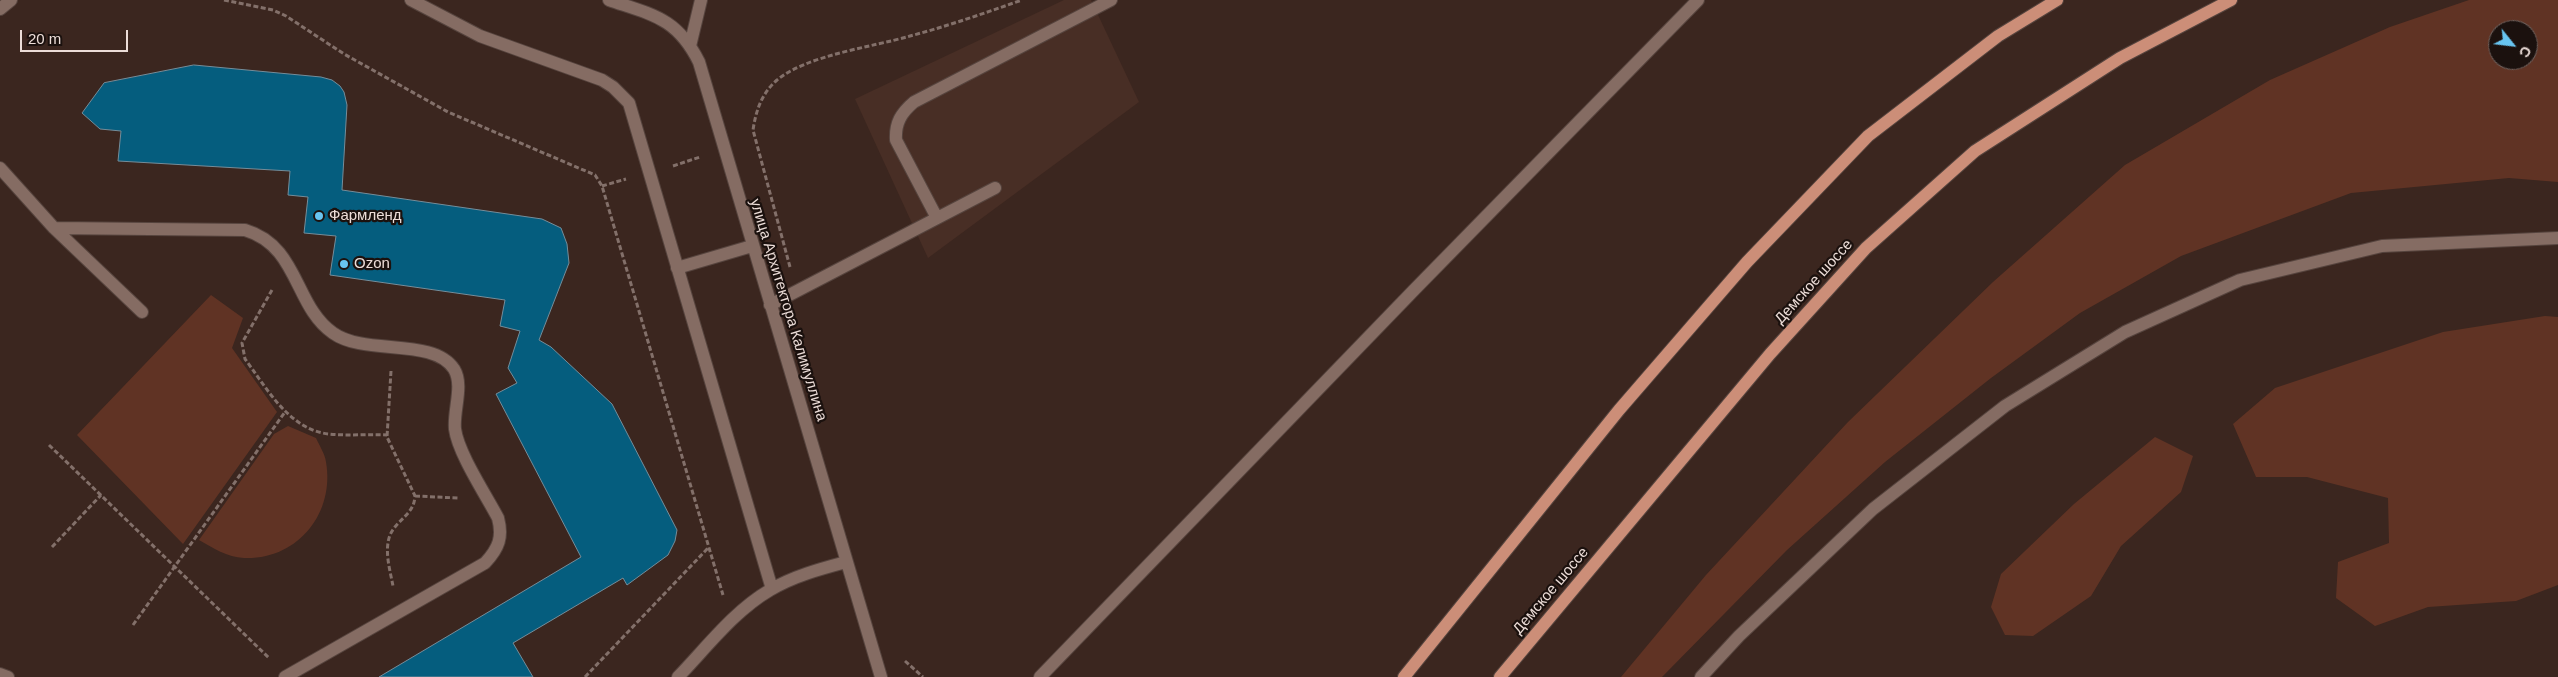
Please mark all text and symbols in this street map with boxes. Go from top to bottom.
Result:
scale bar [22,20,130,52]
north arrow [2488,20,2538,70]
text: 20 m [28,30,61,47]
text: С [2516,43,2535,60]
street label: улица Архитектора Калимуллина [746,197,830,423]
place label: Фармленд [329,207,402,225]
marker: Фармленд [313,210,325,222]
street label: Демское шоссе [1771,236,1857,328]
place label: Ozon [354,255,390,273]
marker: Ozon [338,258,350,270]
street label: Демское шоссе [1510,544,1592,638]

